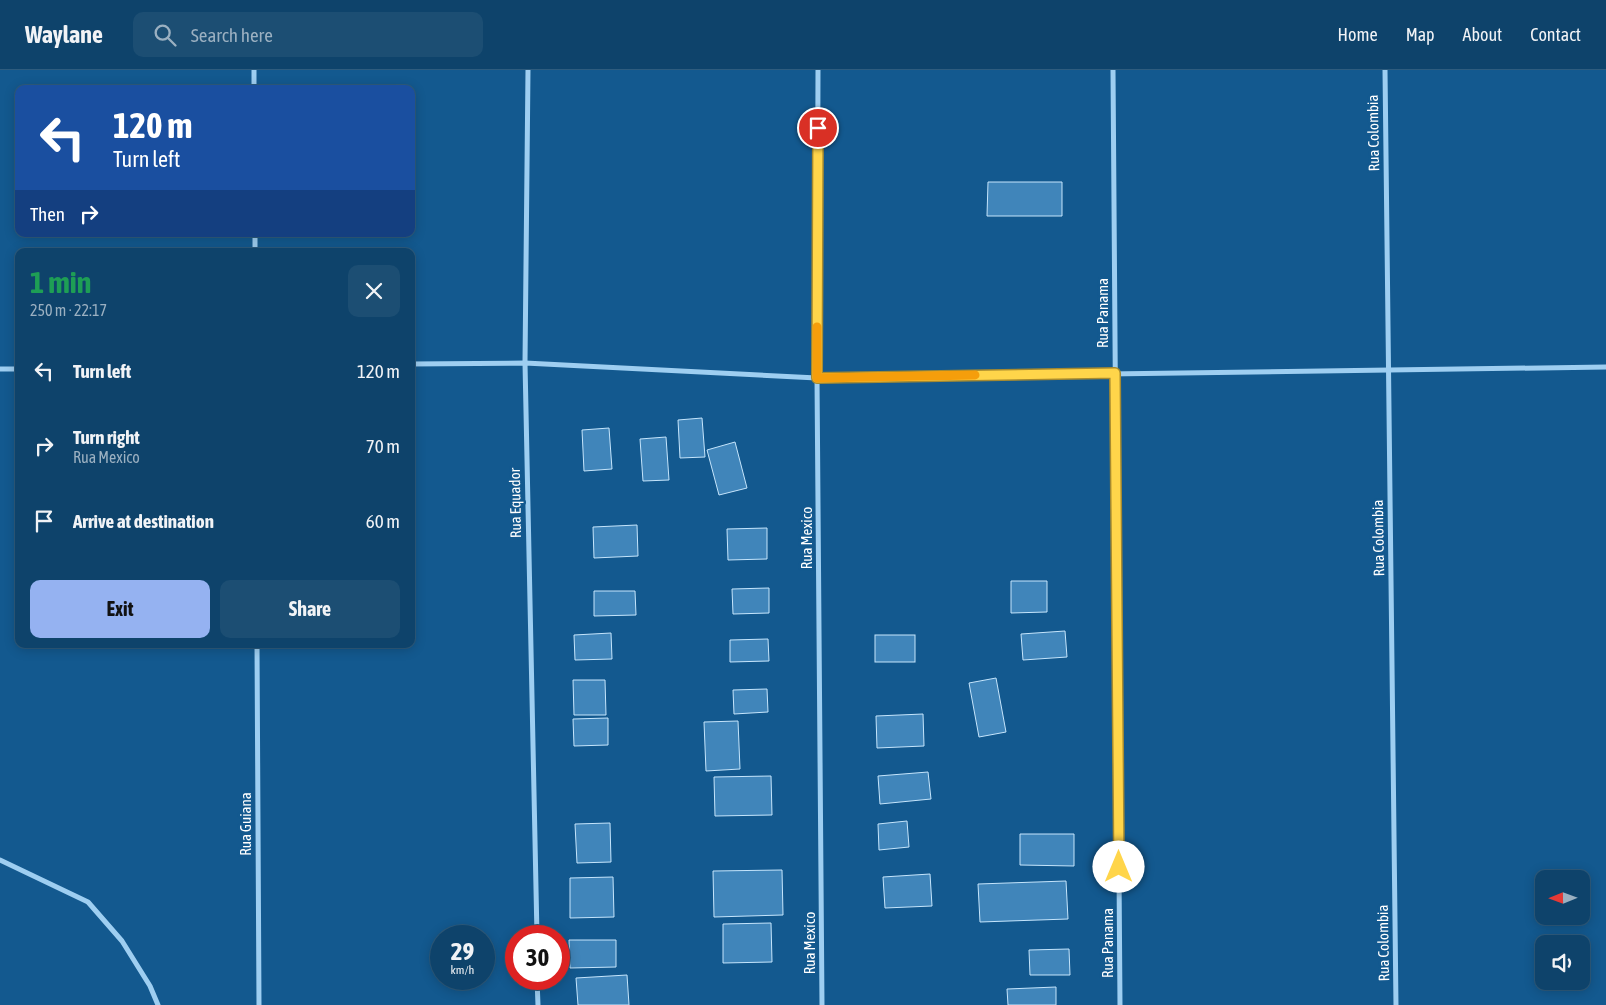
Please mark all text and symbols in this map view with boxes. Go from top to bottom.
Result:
search box [133,12,483,57]
text: Waylane [25,21,103,48]
icon: search [151,21,179,49]
text: Search here [191,24,273,46]
text: Home [1338,24,1378,45]
text: Map [1406,24,1435,45]
text: About [1463,24,1502,45]
text: Contact [1530,24,1581,45]
street label: Rua Colombia [1364,94,1382,172]
icon: left [30,105,95,170]
text: 120 m [113,105,192,145]
pin [797,107,839,149]
icon: arrive [804,114,832,142]
text: Turn left [113,146,180,172]
icon: right [75,200,103,228]
text: Then [30,203,65,225]
text: 1 min [30,265,91,299]
button: close [348,265,400,317]
street label: Rua Panama [1094,278,1111,348]
text: 250 m · 22:17 [30,301,107,319]
icon: left [30,357,58,385]
text: Turn left [73,360,131,382]
text: 120 m [357,360,400,382]
text: Turn right [73,426,140,448]
icon: right [30,432,58,460]
text: 70 m [366,435,400,457]
text: Rua Mexico [73,448,140,466]
street label: Rua Equador [506,467,524,538]
street label: Rua Colombia [1369,499,1387,577]
icon: arrive [30,507,58,535]
street label: Rua Mexico [798,507,815,569]
text: Arrive at destination [73,510,214,532]
text: 60 m [366,510,400,532]
button: Exit [30,580,210,638]
button: Share [220,580,400,638]
street label: Rua Guiana [237,792,254,856]
position arrow [1092,840,1144,892]
north arrow [1535,870,1590,925]
map controls [1535,870,1590,990]
street label: Rua Colombia [1374,904,1392,982]
street label: Rua Panama [1099,908,1116,978]
street label: Rua Mexico [801,912,818,974]
speed limit sign: 30 [505,925,570,990]
button: sound [1535,935,1590,990]
text: 29 [451,937,474,965]
text: km/h [451,963,474,977]

